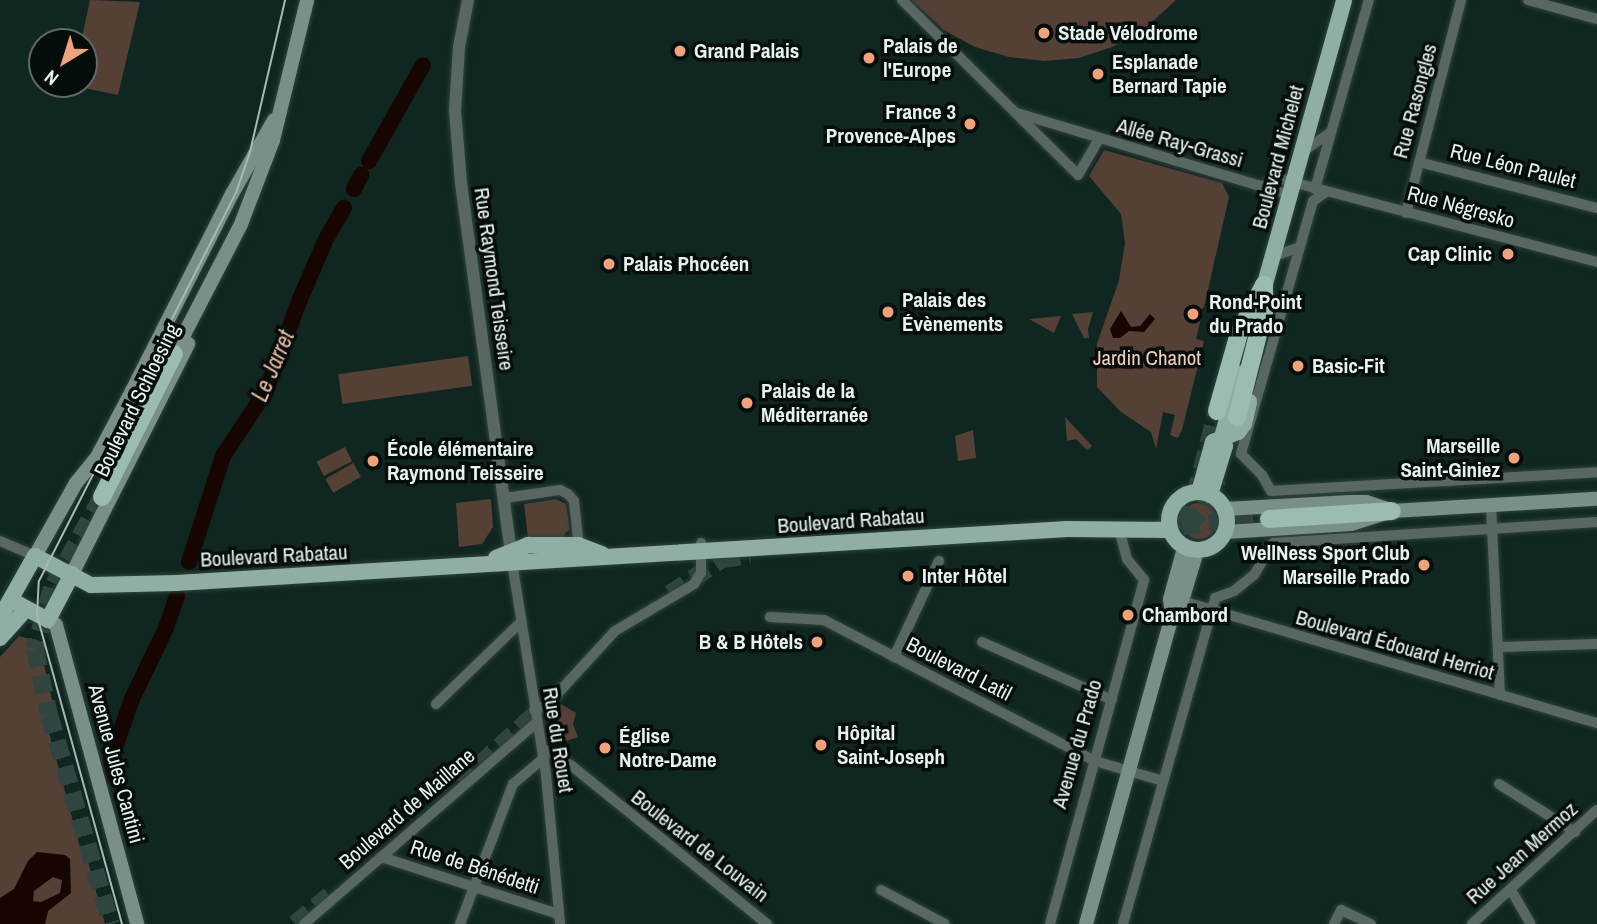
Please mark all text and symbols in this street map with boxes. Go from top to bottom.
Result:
place label: Stade Vélodrome [1058,20,1198,46]
marker: Stade Vélodrome [1036,25,1052,41]
north arrow [28,28,98,98]
place label: Palais de l'Europe [883,33,958,83]
place label: Grand Palais [694,38,799,64]
street label: Rue Rasongles [1388,41,1442,161]
marker: Grand Palais [672,43,688,59]
place label: Esplanade Bernard Tapie [1112,49,1227,99]
marker: Palais de l'Europe [861,50,877,66]
text: N [39,64,64,92]
marker: Esplanade Bernard Tapie [1090,66,1106,82]
street label: Boulevard Michelet [1247,83,1309,231]
place label: France 3 Provence-Alpes [826,99,956,149]
street label: Allée Ray-Grassi [1114,113,1246,173]
marker: France 3 Provence-Alpes [962,116,978,132]
street label: Rue Léon Paulet [1448,138,1578,194]
street label: Rue Négresko [1405,181,1517,233]
street label: Rue Raymond Teisseire [469,186,519,372]
place label: Cap Clinic [1408,241,1492,267]
marker: Cap Clinic [1498,244,1518,264]
place label: Palais Phocéen [623,251,749,277]
marker: Palais Phocéen [601,256,617,272]
place label: Palais des Évènements [902,287,1003,337]
place label: Rond-Point du Prado [1209,289,1302,339]
marker: Palais des Évènements [880,304,896,320]
marker: Rond-Point du Prado [1183,304,1203,324]
street label: Boulevard Schloesing [89,319,185,481]
water label: Le Jarret [246,326,300,406]
park label: Jardin Chanot [1093,345,1201,371]
place label: Basic-Fit [1312,353,1385,379]
marker: Basic-Fit [1290,358,1306,374]
place label: Palais de la Méditerranée [761,378,868,428]
marker: Palais de la Méditerranée [739,395,755,411]
place label: Marseille Saint-Giniez [1400,433,1500,483]
place label: École élémentaire Raymond Teisseire [387,436,544,486]
marker: Marseille Saint-Giniez [1506,450,1522,466]
marker: École élémentaire Raymond Teisseire [365,453,381,469]
street label: Boulevard Rabatau [777,503,925,539]
street label: Boulevard Rabatau [200,540,348,572]
place label: WellNess Sport Club Marseille Prado [1241,540,1410,590]
marker: WellNess Sport Club Marseille Prado [1416,557,1432,573]
place label: Inter Hôtel [922,563,1007,589]
marker: Inter Hôtel [900,568,916,584]
place label: Chambord [1142,602,1228,628]
street label: Boulevard Édouard Herriot [1293,605,1497,685]
marker: Chambord [1120,607,1136,623]
place label: B & B Hôtels [699,629,803,655]
street label: Boulevard Latil [902,632,1016,706]
marker: B & B Hôtels [809,634,825,650]
street label: Avenue du Prado [1047,677,1107,811]
street label: Avenue Jules Cantini [83,682,149,846]
street label: Rue du Rouet [537,686,579,794]
place label: Hôpital Saint-Joseph [837,720,945,770]
place label: Église Notre-Dame [619,723,717,773]
marker: Hôpital Saint-Joseph [811,735,831,755]
marker: Église Notre-Dame [597,740,613,756]
street label: Boulevard de Maillane [334,743,480,875]
street label: Boulevard de Louvain [626,784,774,908]
street label: Rue Jean Mermoz [1461,797,1583,909]
street label: Rue de Bénédetti [407,834,543,900]

